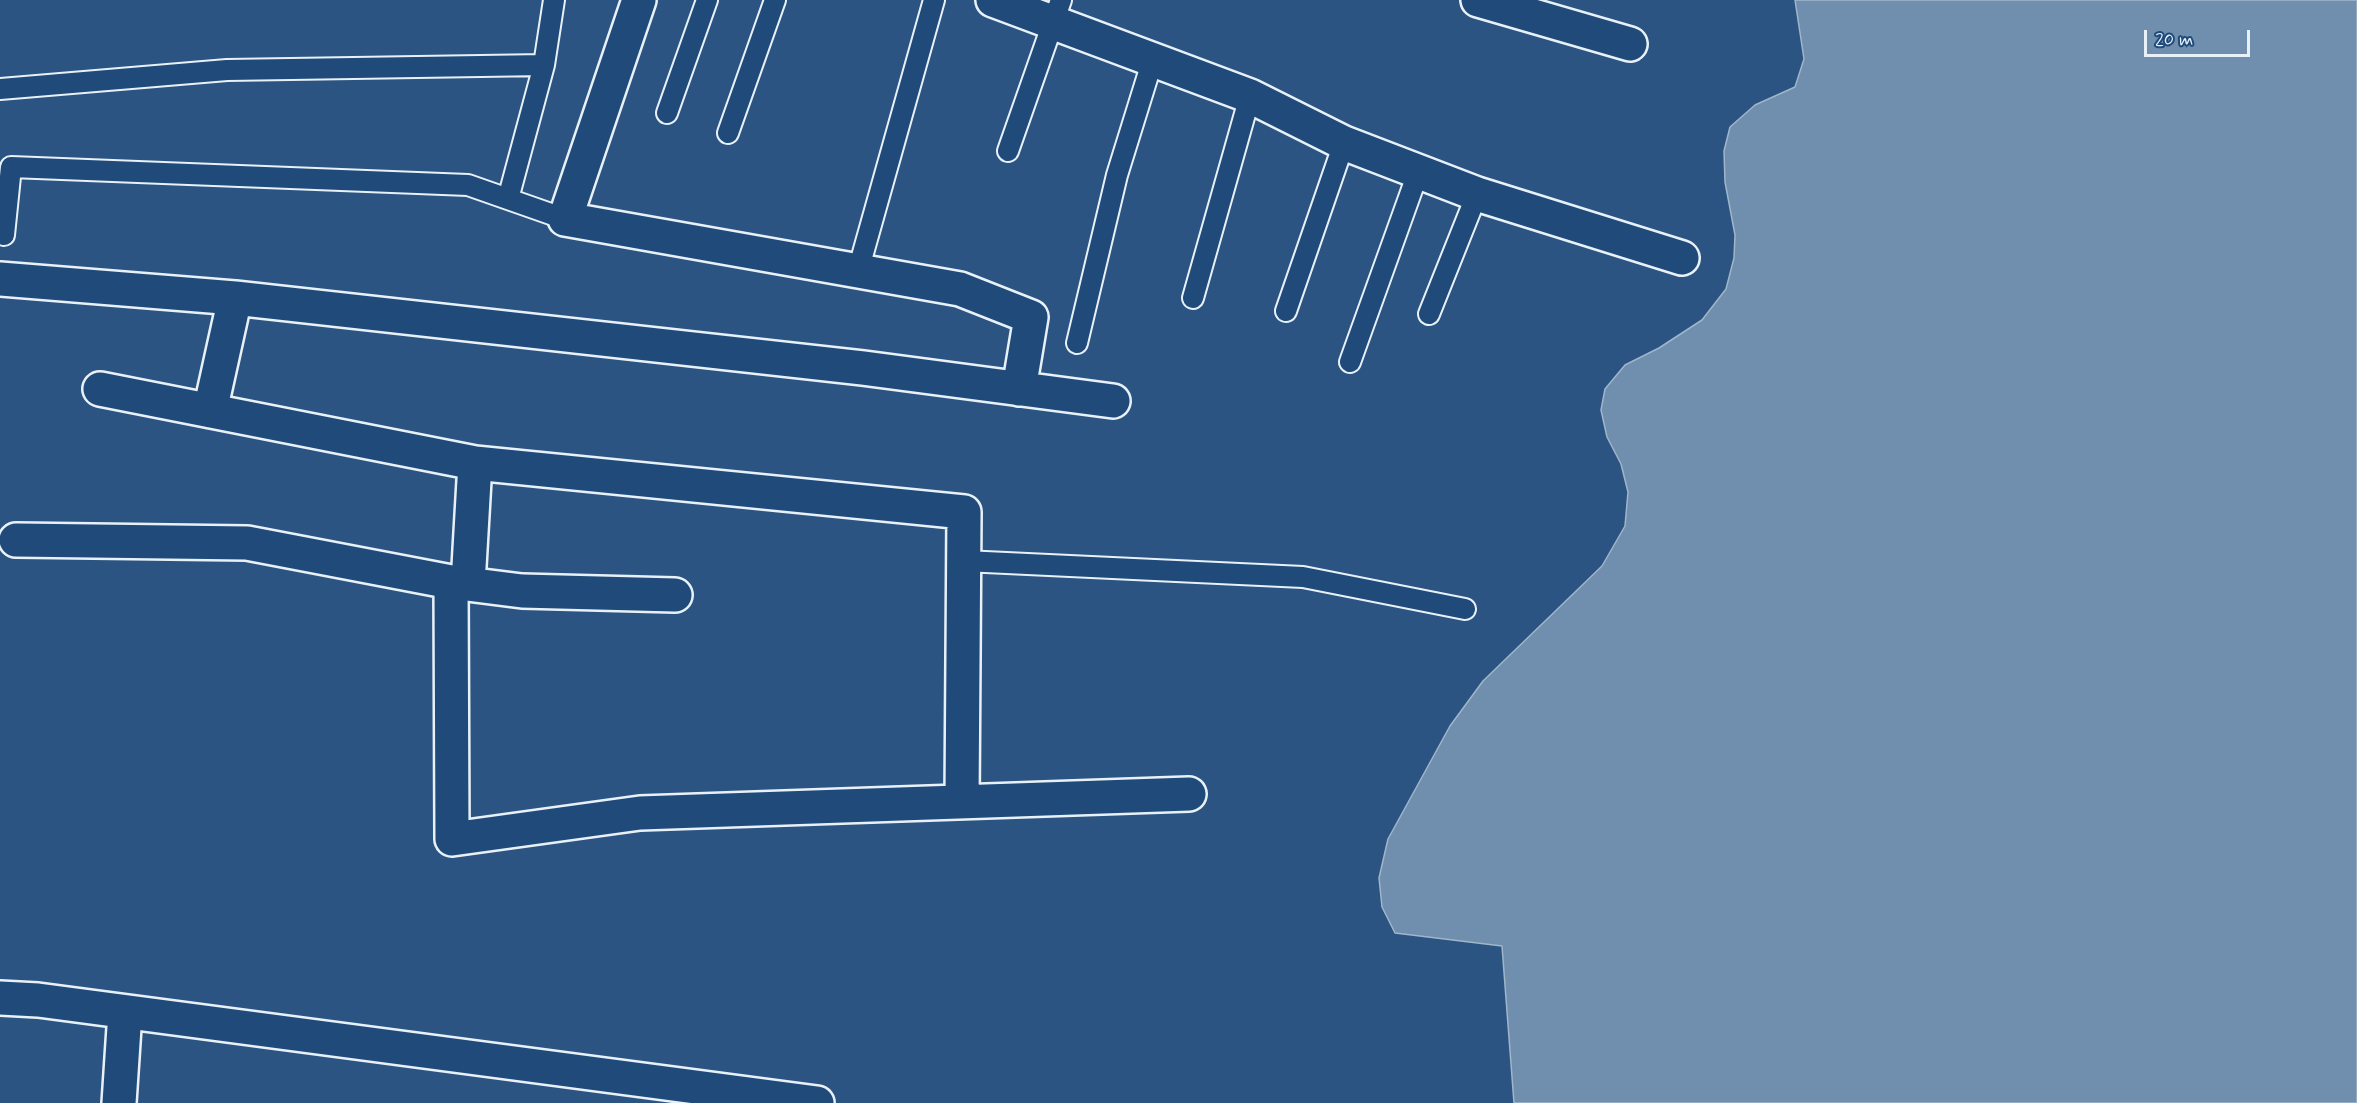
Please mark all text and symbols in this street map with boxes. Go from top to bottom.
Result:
scale bar [2147,18,2254,56]
text: 20 m [2155,28,2193,52]

